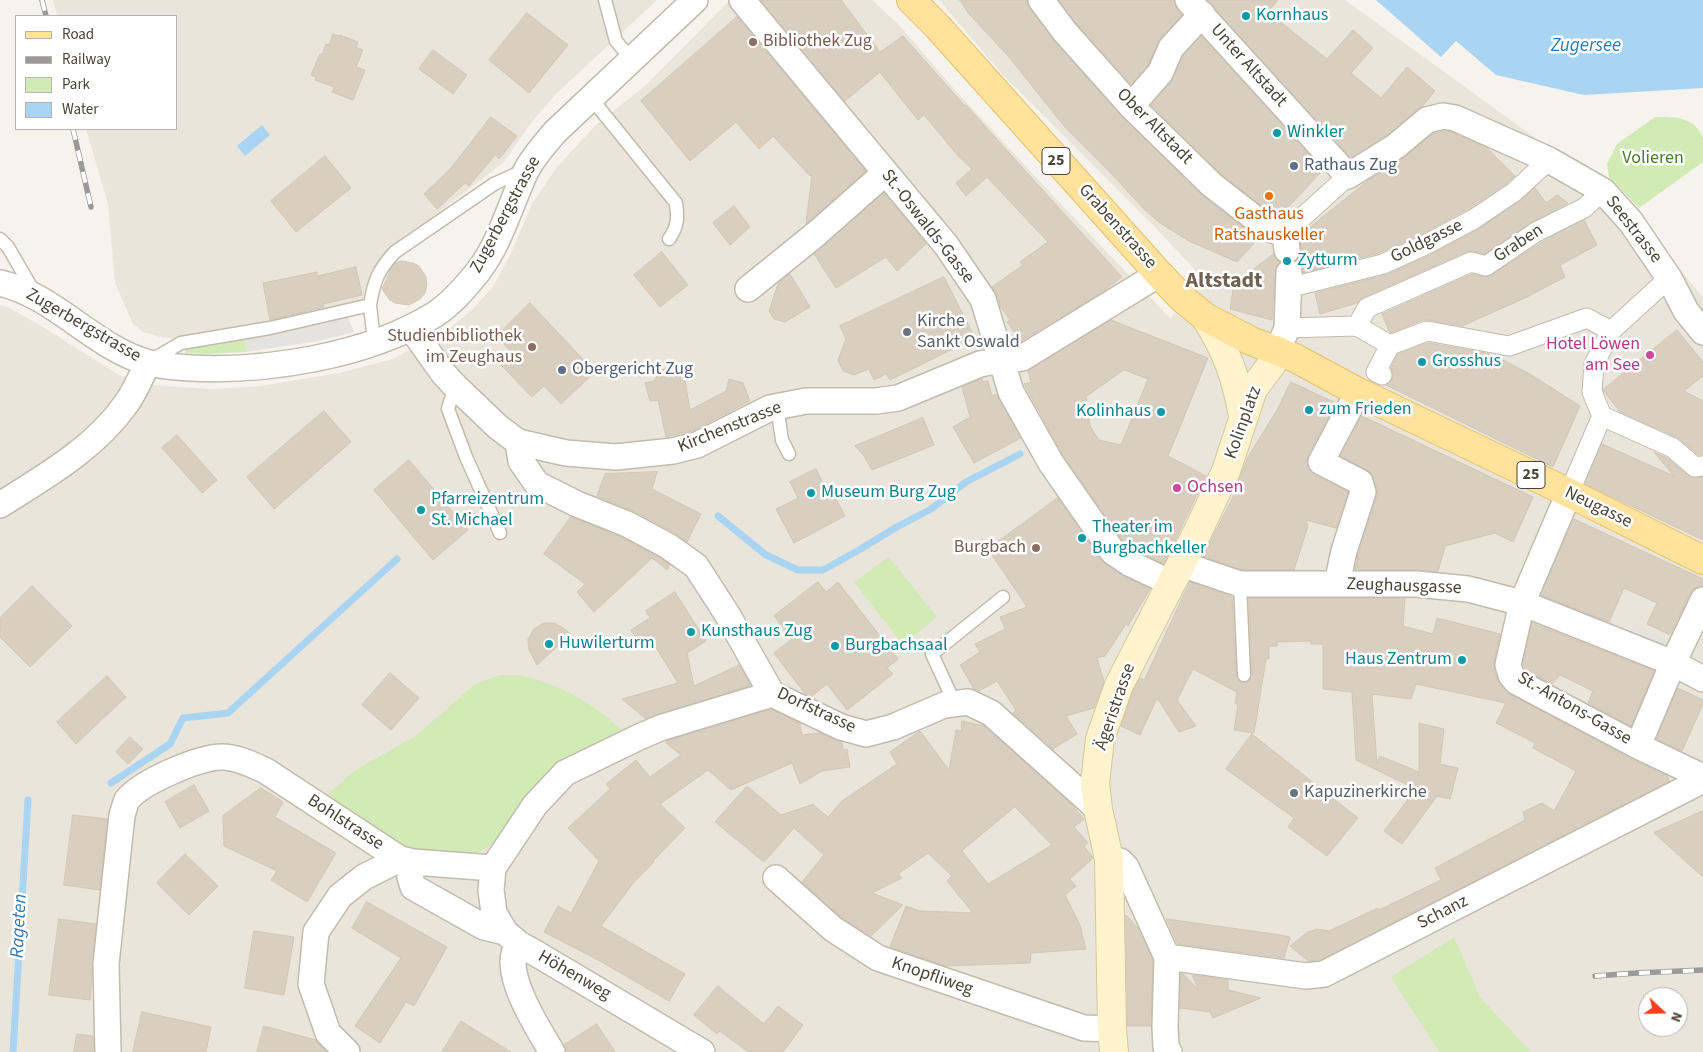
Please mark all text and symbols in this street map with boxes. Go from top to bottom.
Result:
place label: Kornhaus [1256,5,1328,27]
marker: Kornhaus [1240,10,1252,22]
legend [15,15,178,130]
street label: Unter Altstadt [1205,20,1291,112]
text: Road [62,24,94,45]
place label: Bibliothek Zug [763,31,872,53]
marker: Bibliothek Zug [747,36,759,48]
water label: Zugersee [1551,36,1621,58]
text: Railway [62,49,111,70]
text: Park [62,74,90,95]
street label: Ober Altstadt [1111,84,1197,170]
text: Water [62,99,98,120]
place label: Winkler [1287,122,1344,144]
marker: Winkler [1271,127,1283,139]
road number: 25 [1042,148,1070,175]
park label: Volieren [1622,148,1684,170]
street label: Zugerbergstrasse [466,153,546,277]
place label: Rathaus Zug [1304,155,1397,177]
marker: Rathaus Zug [1288,160,1300,172]
street label: St.-Oswalds-Gasse [876,166,978,288]
street label: Grabenstrasse [1073,180,1161,274]
marker: Gasthaus Ratshauskeller [1263,190,1275,202]
street label: Seestrasse [1600,192,1666,268]
place label: Gasthaus Ratshauskeller [1214,204,1324,246]
street label: Goldgasse [1388,215,1466,269]
street label: Graben [1490,220,1548,268]
place label: Zytturm [1297,250,1358,272]
marker: Zytturm [1281,255,1293,267]
district label: Altstadt [1185,269,1263,295]
street label: Zugerbergstrasse [22,284,144,368]
place label: Kirche Sankt Oswald [917,311,1020,354]
place label: Studienbibliothek im Zeughaus [387,326,522,368]
marker: Kirche Sankt Oswald [901,326,913,338]
place label: Hotel Löwen am See [1546,334,1640,376]
marker: Studienbibliothek im Zeughaus [526,341,538,353]
marker: Hotel Löwen am See [1644,349,1656,361]
place label: Grosshus [1432,351,1501,373]
marker: Grosshus [1416,356,1428,368]
place label: Obergericht Zug [572,359,693,381]
marker: Obergericht Zug [556,364,568,376]
street label: Kolinplatz [1221,384,1267,462]
street label: Kirchenstrasse [675,397,785,459]
place label: zum Frieden [1319,399,1412,421]
place label: Kolinhaus [1076,401,1151,423]
marker: zum Frieden [1303,404,1315,416]
marker: Kolinhaus [1155,406,1167,418]
road number: 25 [1517,462,1545,488]
place label: Ochsen [1187,477,1243,499]
place label: Museum Burg Zug [821,482,956,504]
marker: Ochsen [1171,482,1183,494]
street label: Neugasse [1561,482,1635,534]
marker: Museum Burg Zug [805,487,817,499]
place label: Pfarreizentrum St. Michael [431,489,544,532]
marker: Pfarreizentrum St. Michael [415,504,427,516]
place label: Theater im Burgbachkeller [1092,517,1206,560]
marker: Theater im Burgbachkeller [1076,532,1088,544]
place label: Burgbach [954,537,1026,559]
marker: Burgbach [1030,542,1042,554]
street label: Zeughausgasse [1346,574,1462,600]
place label: Kunsthaus Zug [701,621,812,643]
marker: Kunsthaus Zug [685,626,697,638]
place label: Huwilerturm [559,633,655,655]
place label: Burgbachsaal [845,635,948,657]
marker: Huwilerturm [543,638,555,650]
marker: Burgbachsaal [829,640,841,652]
place label: Haus Zentrum [1345,649,1452,671]
marker: Haus Zentrum [1456,654,1468,666]
street label: Ägeristrasse [1091,661,1141,753]
street label: St.-Antons-Gasse [1513,668,1635,750]
street label: Dorfstrasse [773,683,859,739]
place label: Kapuzinerkirche [1304,782,1427,804]
marker: Kapuzinerkirche [1288,787,1300,799]
street label: Bohlstrasse [303,790,387,856]
street label: Schanz [1414,891,1472,935]
water label: Rageten [7,893,33,959]
street label: Höhenweg [534,946,614,1006]
street label: Knopfliweg [888,953,976,1001]
north arrow [1638,987,1688,1037]
text: N [1665,1009,1687,1025]

